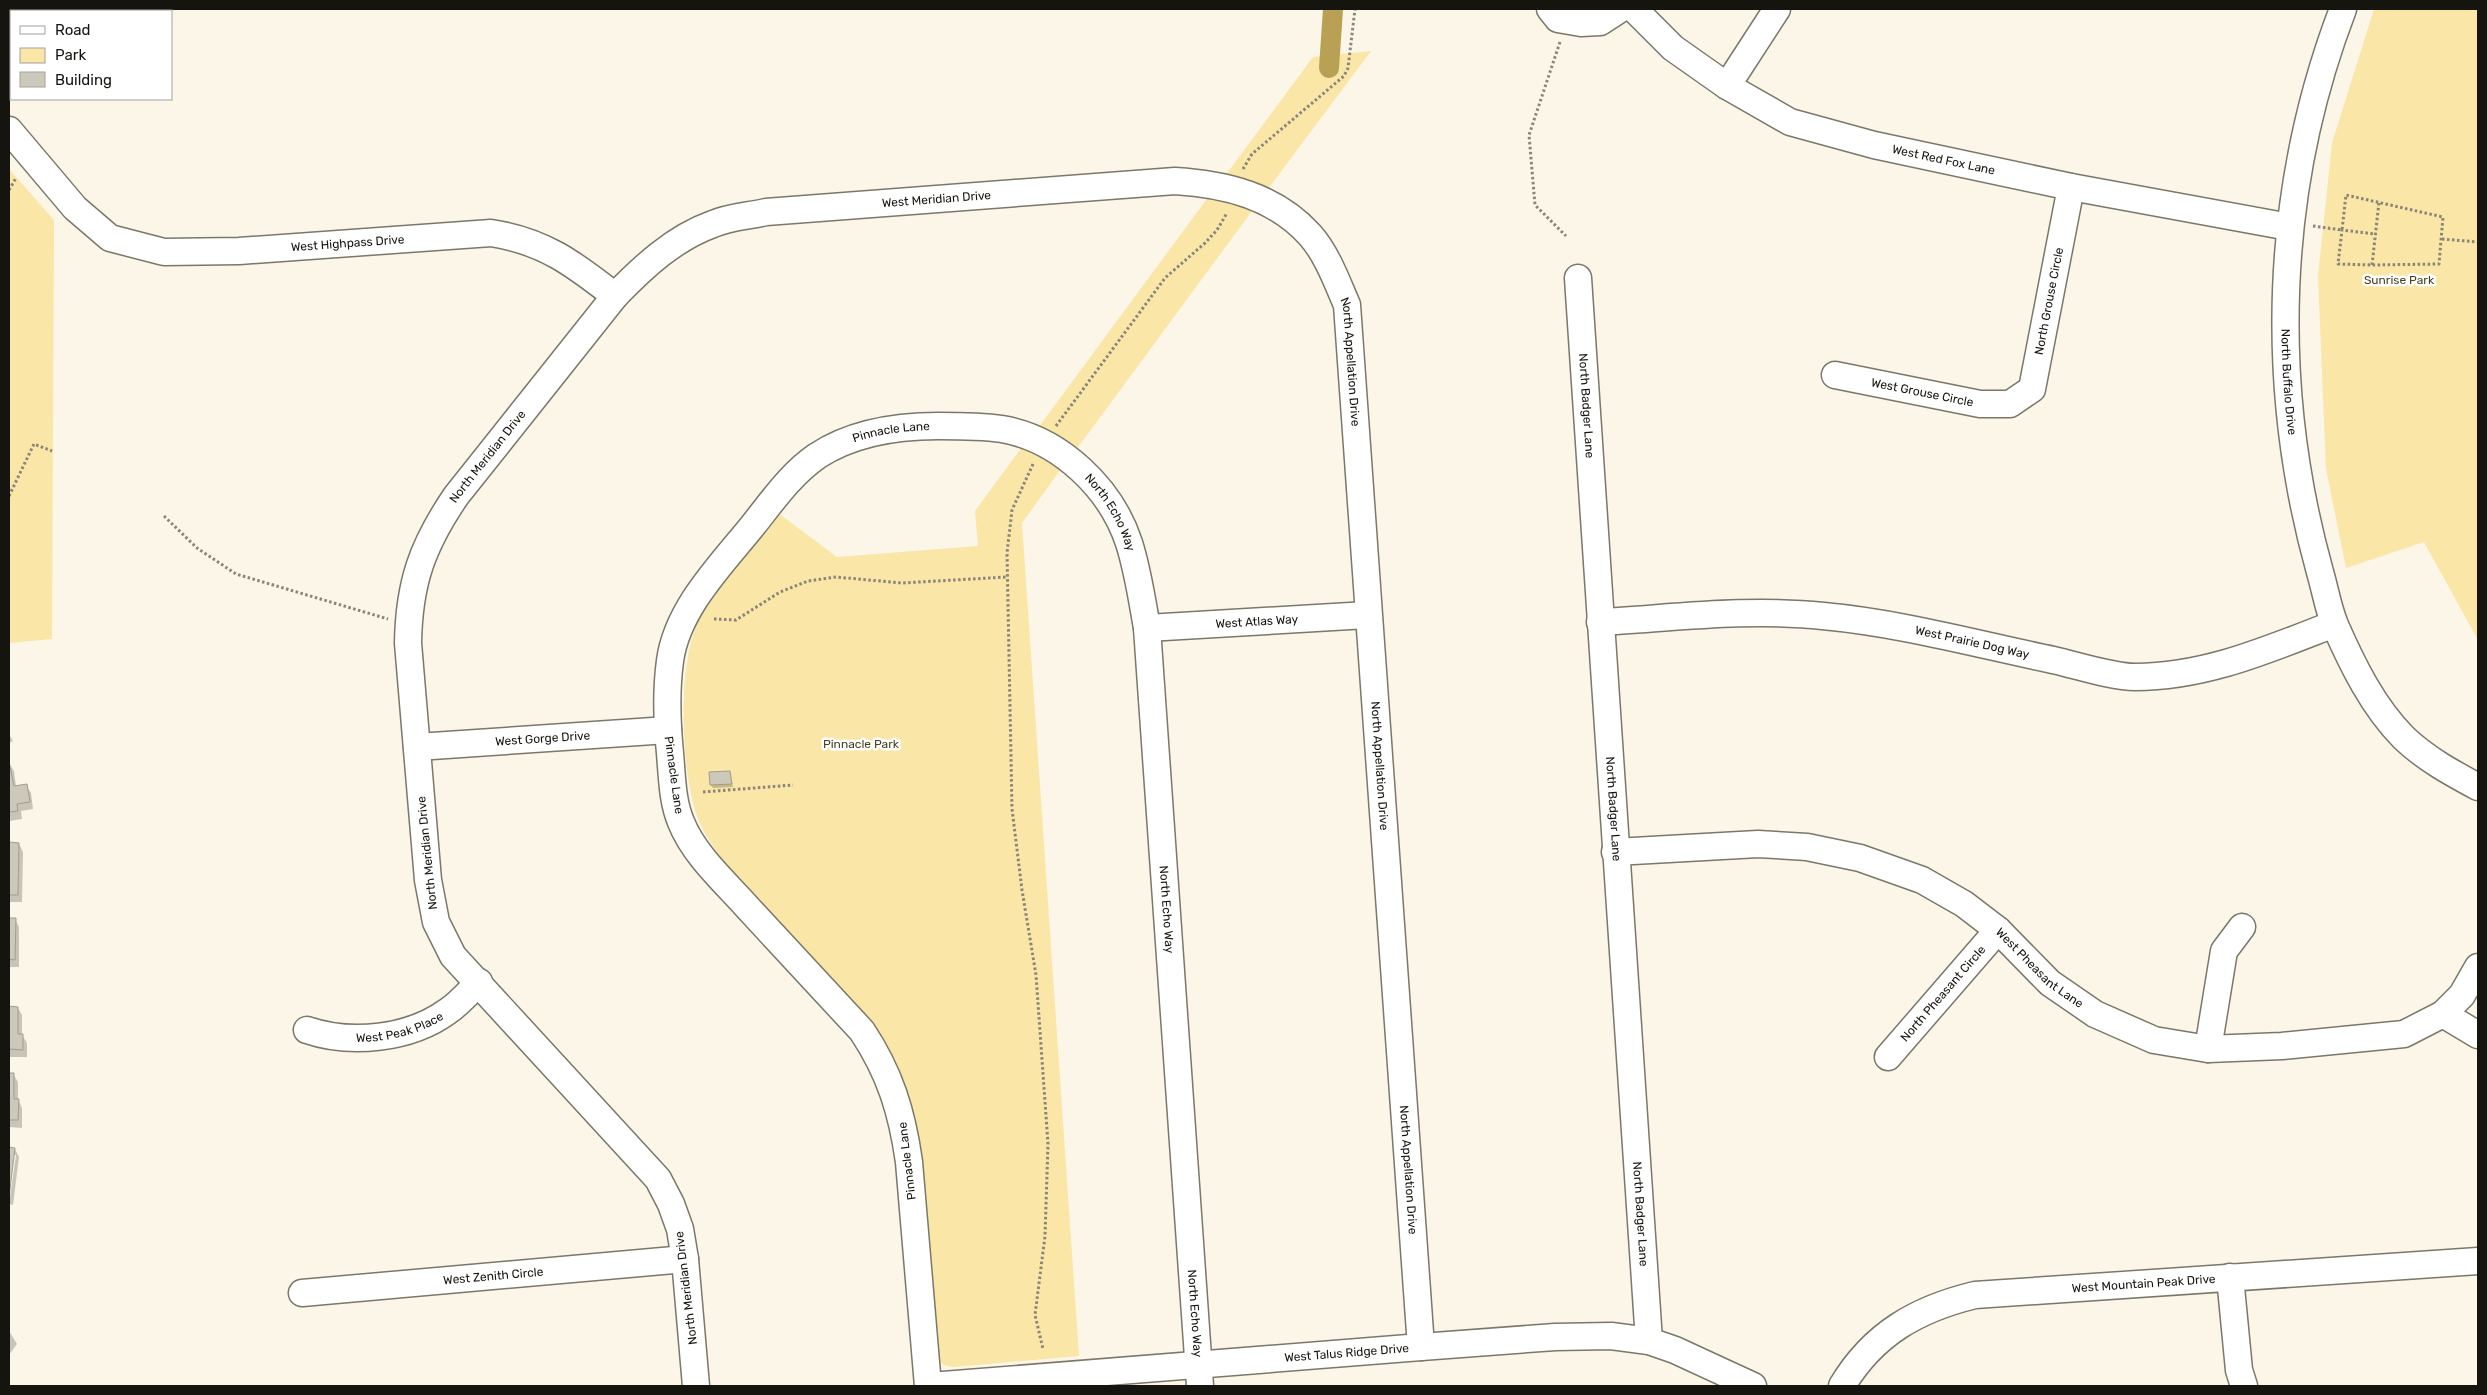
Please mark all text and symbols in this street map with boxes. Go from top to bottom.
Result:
legend [10,10,172,100]
text: Road [55,21,91,39]
text: Park [55,46,86,64]
text: Building [55,71,112,89]
street label: West Red Fox Lane [1891,142,1997,178]
street label: West Meridian Drive [881,188,992,210]
street label: West Highpass Drive [290,232,405,254]
street label: North Grouse Circle [2032,246,2066,356]
park label: Sunrise Park [2364,273,2435,287]
street label: North Appellation Drive [1338,295,1363,427]
street label: North Buffalo Drive [2278,329,2299,436]
street label: North Badger Lane [1576,353,1597,459]
street label: West Grouse Circle [1870,375,1975,410]
street label: North Meridian Drive [446,407,529,505]
street label: Pinnacle Lane [851,419,930,445]
street label: North Echo Way [1082,471,1138,553]
street label: West Atlas Way [1215,612,1299,631]
street label: West Prairie Dog Way [1914,623,2031,662]
street label: North Appellation Drive [1368,701,1391,831]
street label: West Gorge Drive [495,728,591,749]
street label: Pinnacle Lane [662,735,686,815]
park label: Pinnacle Park [823,737,900,751]
street label: North Badger Lane [1603,756,1624,862]
street label: North Meridian Drive [414,795,440,911]
street label: North Echo Way [1157,865,1177,954]
street label: West Pheasant Lane [1993,925,2086,1011]
street label: North Pheasant Circle [1898,942,1989,1044]
street label: West Peak Place [356,1009,446,1045]
street label: North Appellation Drive [1397,1105,1420,1235]
street label: Pinnacle Lane [895,1121,919,1201]
street label: North Badger Lane [1630,1161,1651,1267]
street label: North Meridian Drive [672,1230,700,1346]
street label: West Zenith Circle [443,1265,544,1287]
street label: North Echo Way [1185,1269,1205,1358]
street label: West Mountain Peak Drive [2071,1272,2216,1295]
street label: West Talus Ridge Drive [1284,1341,1410,1365]

